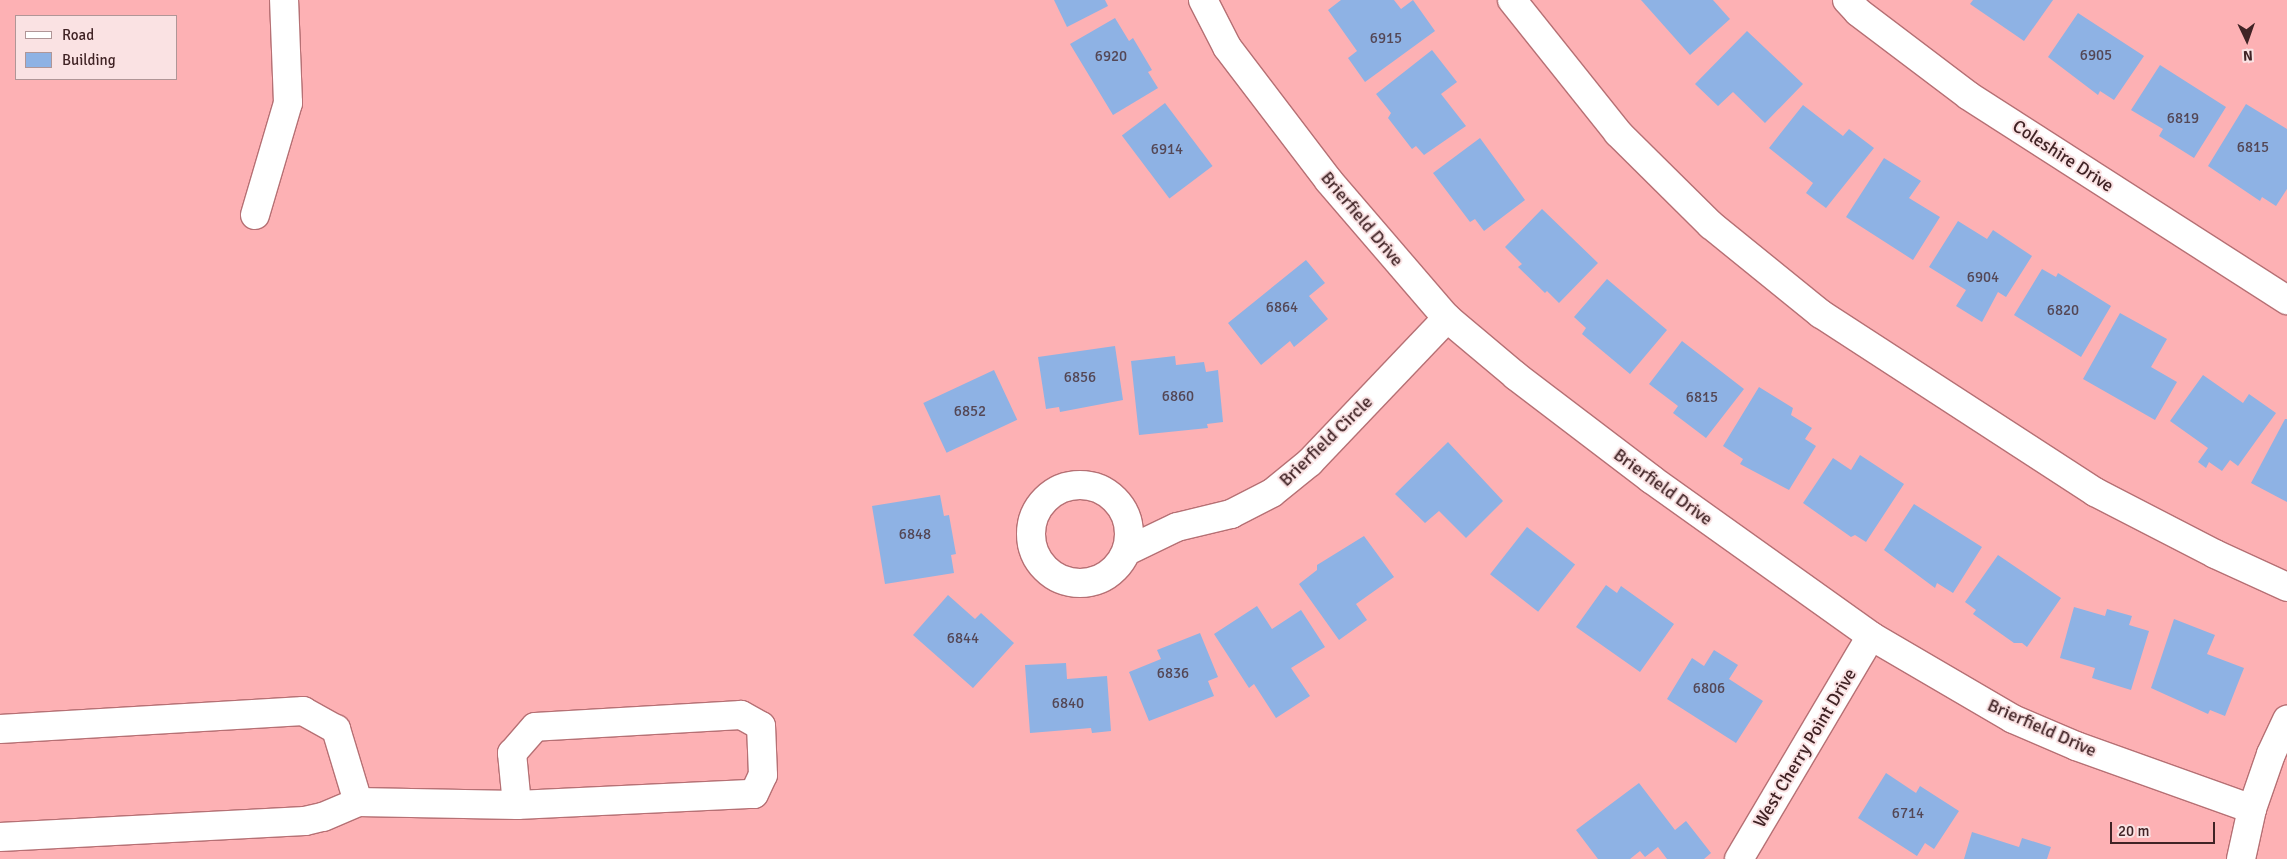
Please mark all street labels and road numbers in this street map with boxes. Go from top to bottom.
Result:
street label: Coleshire Drive [2008,115,2118,197]
street label: Brierfield Drive [1316,167,1408,271]
street label: Brierfield Circle [1275,391,1377,491]
street label: Brierfield Drive [1609,444,1717,530]
street label: West Cherry Point Drive [1749,665,1861,831]
street label: Brierfield Drive [1984,694,2100,762]

